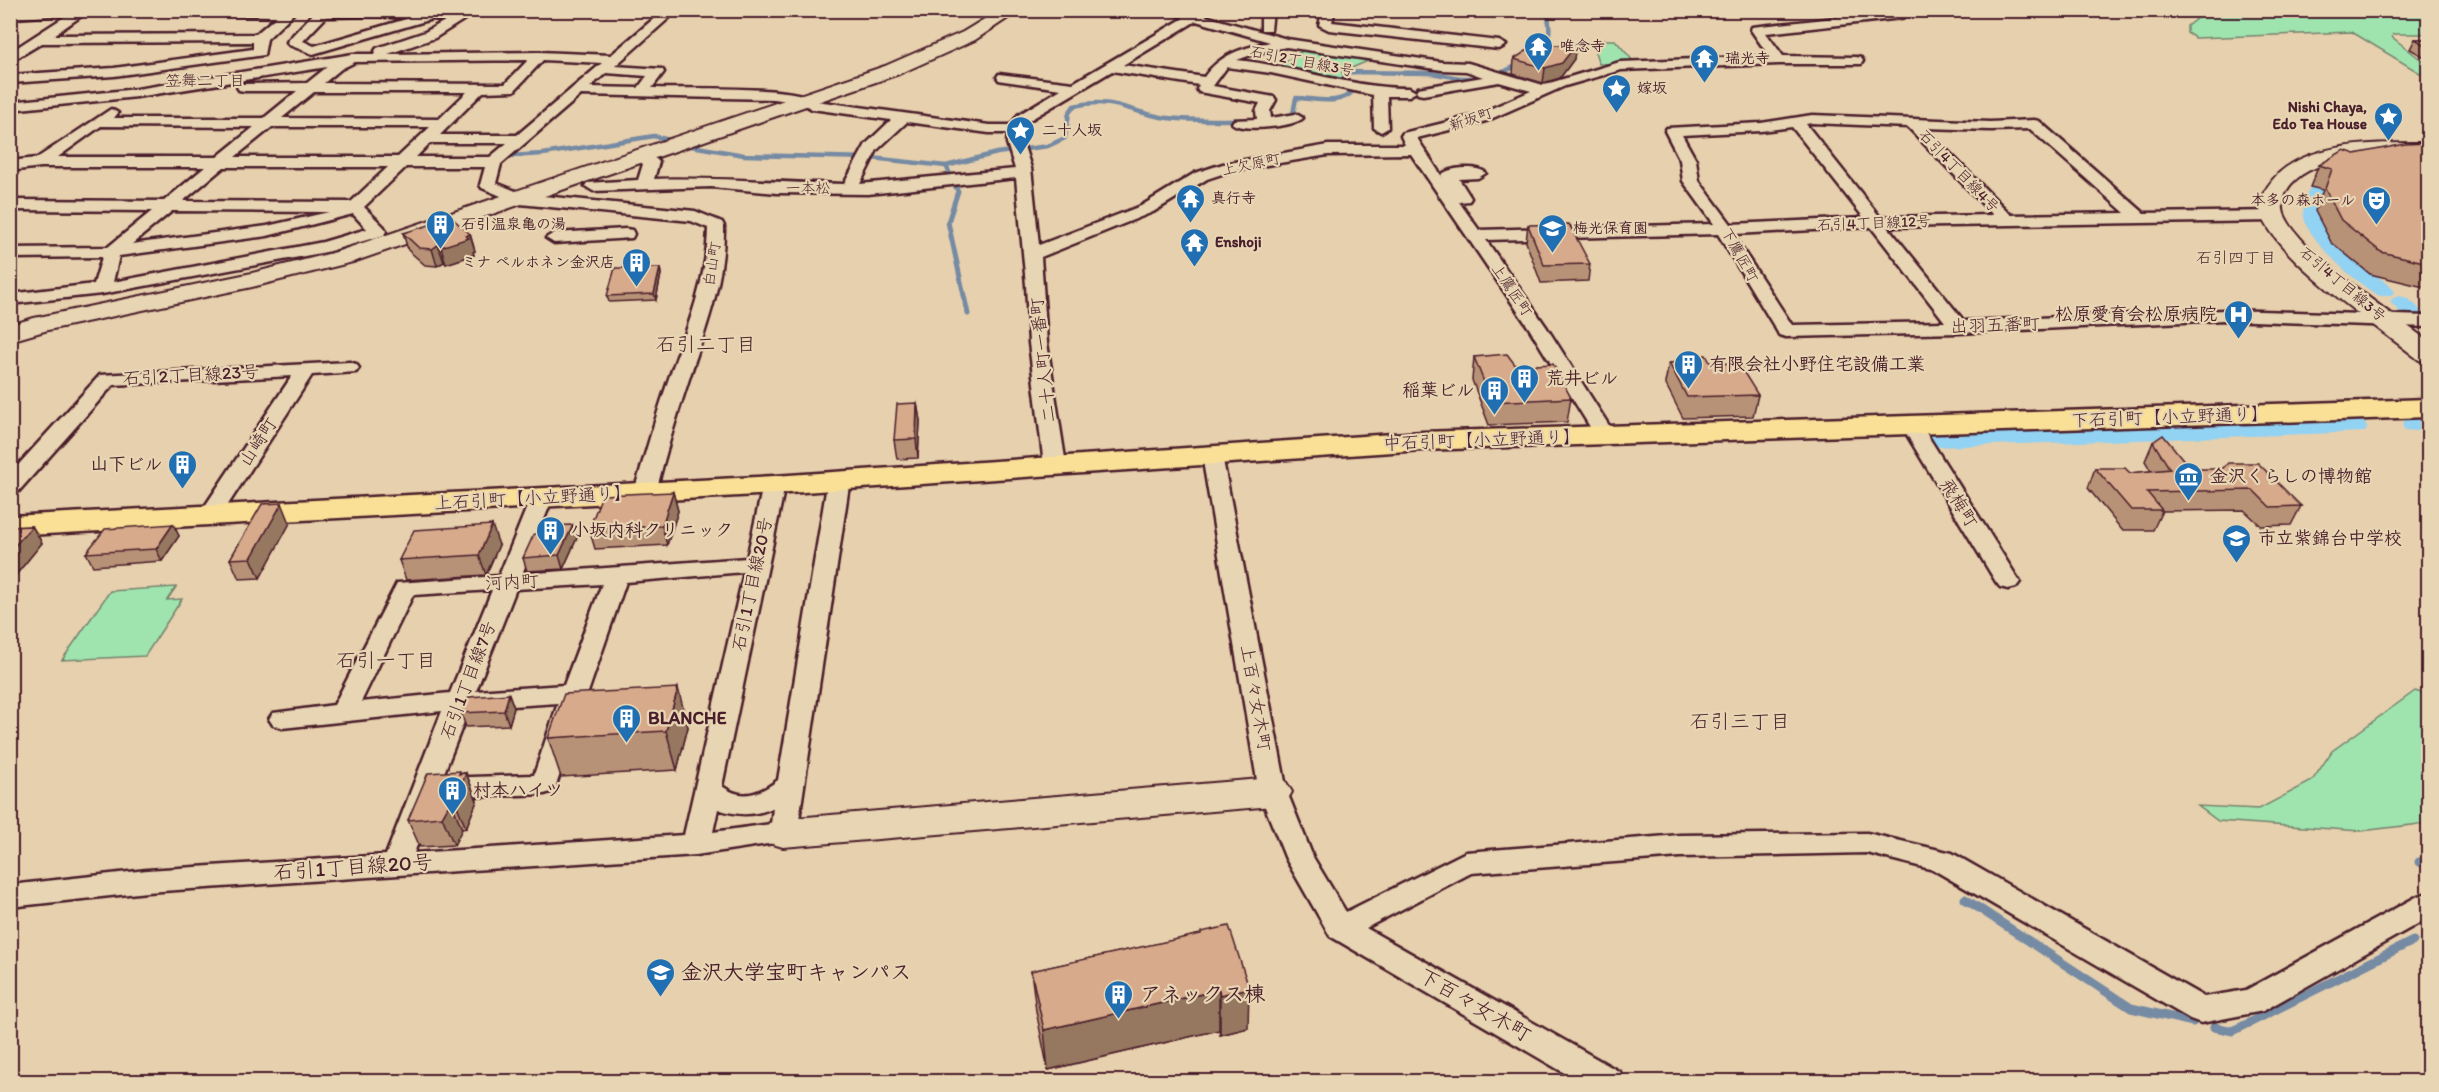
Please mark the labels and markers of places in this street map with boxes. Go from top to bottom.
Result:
temple icon: 唯念寺 [1523,30,1555,72]
place label: 唯念寺 [1560,37,1605,55]
temple icon: 瑞光寺 [1688,42,1720,84]
place label: 瑞光寺 [1725,49,1770,67]
place icon: 嫁坂 [1600,72,1632,114]
place label: 嫁坂 [1637,79,1667,97]
place label: Nishi Chaya, Edo Tea House [2273,98,2367,133]
place icon: Nishi Chaya, Edo Tea House [2372,100,2404,142]
place icon: 二十人坂 [1005,114,1037,156]
place label: 二十人坂 [1042,121,1102,139]
temple icon: 真行寺 [1174,182,1206,224]
theatre icon: 本多の森ホール [2360,184,2392,226]
place label: 真行寺 [1211,189,1256,207]
place label: 本多の森ホール [2251,191,2355,209]
building icon: 石引温泉亀の湯 [424,208,456,250]
school or university icon: 梅光保育園 [1536,212,1568,254]
place label: 石引温泉亀の湯 [461,215,566,233]
place label: 梅光保育園 [1573,219,1648,237]
temple icon: Enshoji [1178,226,1210,268]
place label: Enshoji [1215,233,1262,252]
building icon: ミナ ペルホネン金沢店 [620,246,652,288]
place label: ミナ ペルホネン金沢店 [462,253,615,271]
hospital icon: 松原愛育会松原病院 [2222,298,2254,340]
place label: 松原愛育会松原病院 [2055,303,2217,325]
building icon: 有限会社小野住宅設備工業 [1672,348,1704,390]
place label: 有限会社小野住宅設備工業 [1709,353,1925,375]
building icon: 荒井ビル [1509,362,1541,404]
place label: 荒井ビル [1546,367,1618,389]
building icon: 稲葉ビル [1479,374,1511,416]
place label: 稲葉ビル [1402,379,1474,401]
building icon: 山下ビル [167,448,199,490]
place label: 山下ビル [90,453,162,475]
museum icon: 金沢くらしの博物館 [2173,460,2205,502]
place label: 金沢くらしの博物館 [2210,465,2372,487]
building icon: 小坂内科クリニック [534,514,566,556]
place label: 小坂内科クリニック [571,519,733,541]
school or university icon: 市立紫錦台中学校 [2221,522,2253,564]
place label: 市立紫錦台中学校 [2258,527,2402,549]
building icon: BLANCHE [611,702,643,744]
place label: BLANCHE [648,707,727,729]
building icon: 村本ハイツ [436,774,468,816]
place label: 村本ハイツ [473,779,563,801]
school or university icon: 金沢大学宝町キャンパス [644,956,676,998]
place label: 金沢大学宝町キャンパス [681,959,911,984]
building icon: アネックス棟 [1103,978,1135,1020]
place label: アネックス棟 [1140,981,1265,1006]

